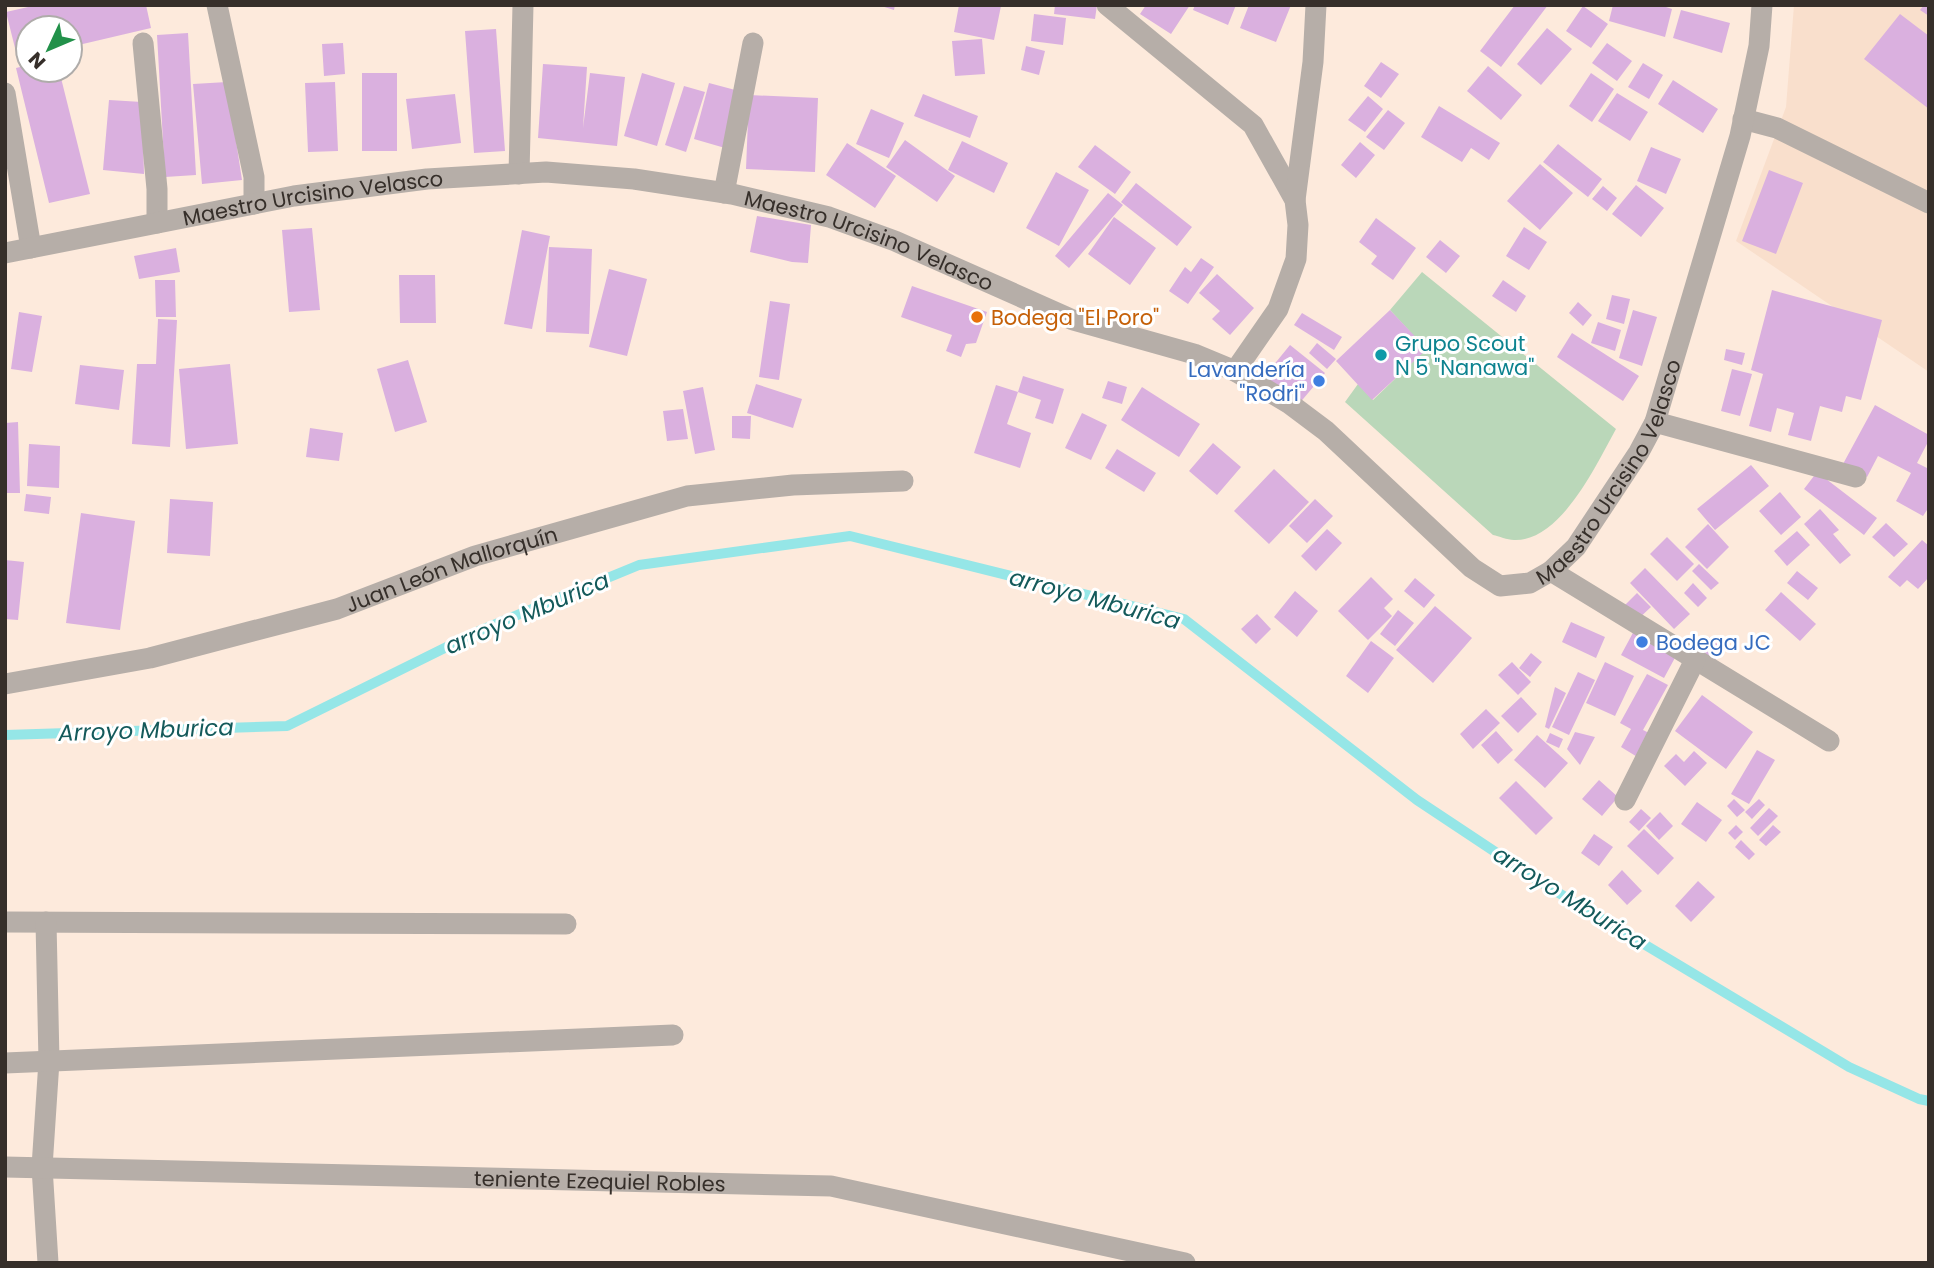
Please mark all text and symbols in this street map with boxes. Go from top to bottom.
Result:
north arrow [14,14,84,84]
text: N [22,46,52,75]
street label: Maestro Urcisino Velasco [180,164,444,232]
street label: Maestro Urcisino Velasco [741,183,998,297]
place label: Bodega "El Poro" [991,303,1159,332]
marker: Bodega "El Poro" [969,309,985,325]
place label: Grupo Scout N 5 "Nanawa" [1395,329,1534,382]
marker: Grupo Scout N 5 "Nanawa" [1373,347,1389,363]
place label: Lavandería "Rodri" [1188,355,1305,408]
street label: Maestro Urcisino Velasco [1530,356,1687,591]
marker: Lavandería "Rodri" [1311,373,1327,389]
street label: Juan León Mallorquín [341,519,561,619]
water label: arroyo Mburica [1006,561,1184,637]
water label: arroyo Mburica [440,564,614,662]
place label: Bodega JC [1656,628,1771,657]
marker: Bodega JC [1634,634,1650,650]
water label: Arroyo Mburica [57,711,234,749]
water label: arroyo Mburica [1487,838,1653,958]
street label: teniente Ezequiel Robles [474,1163,726,1198]

